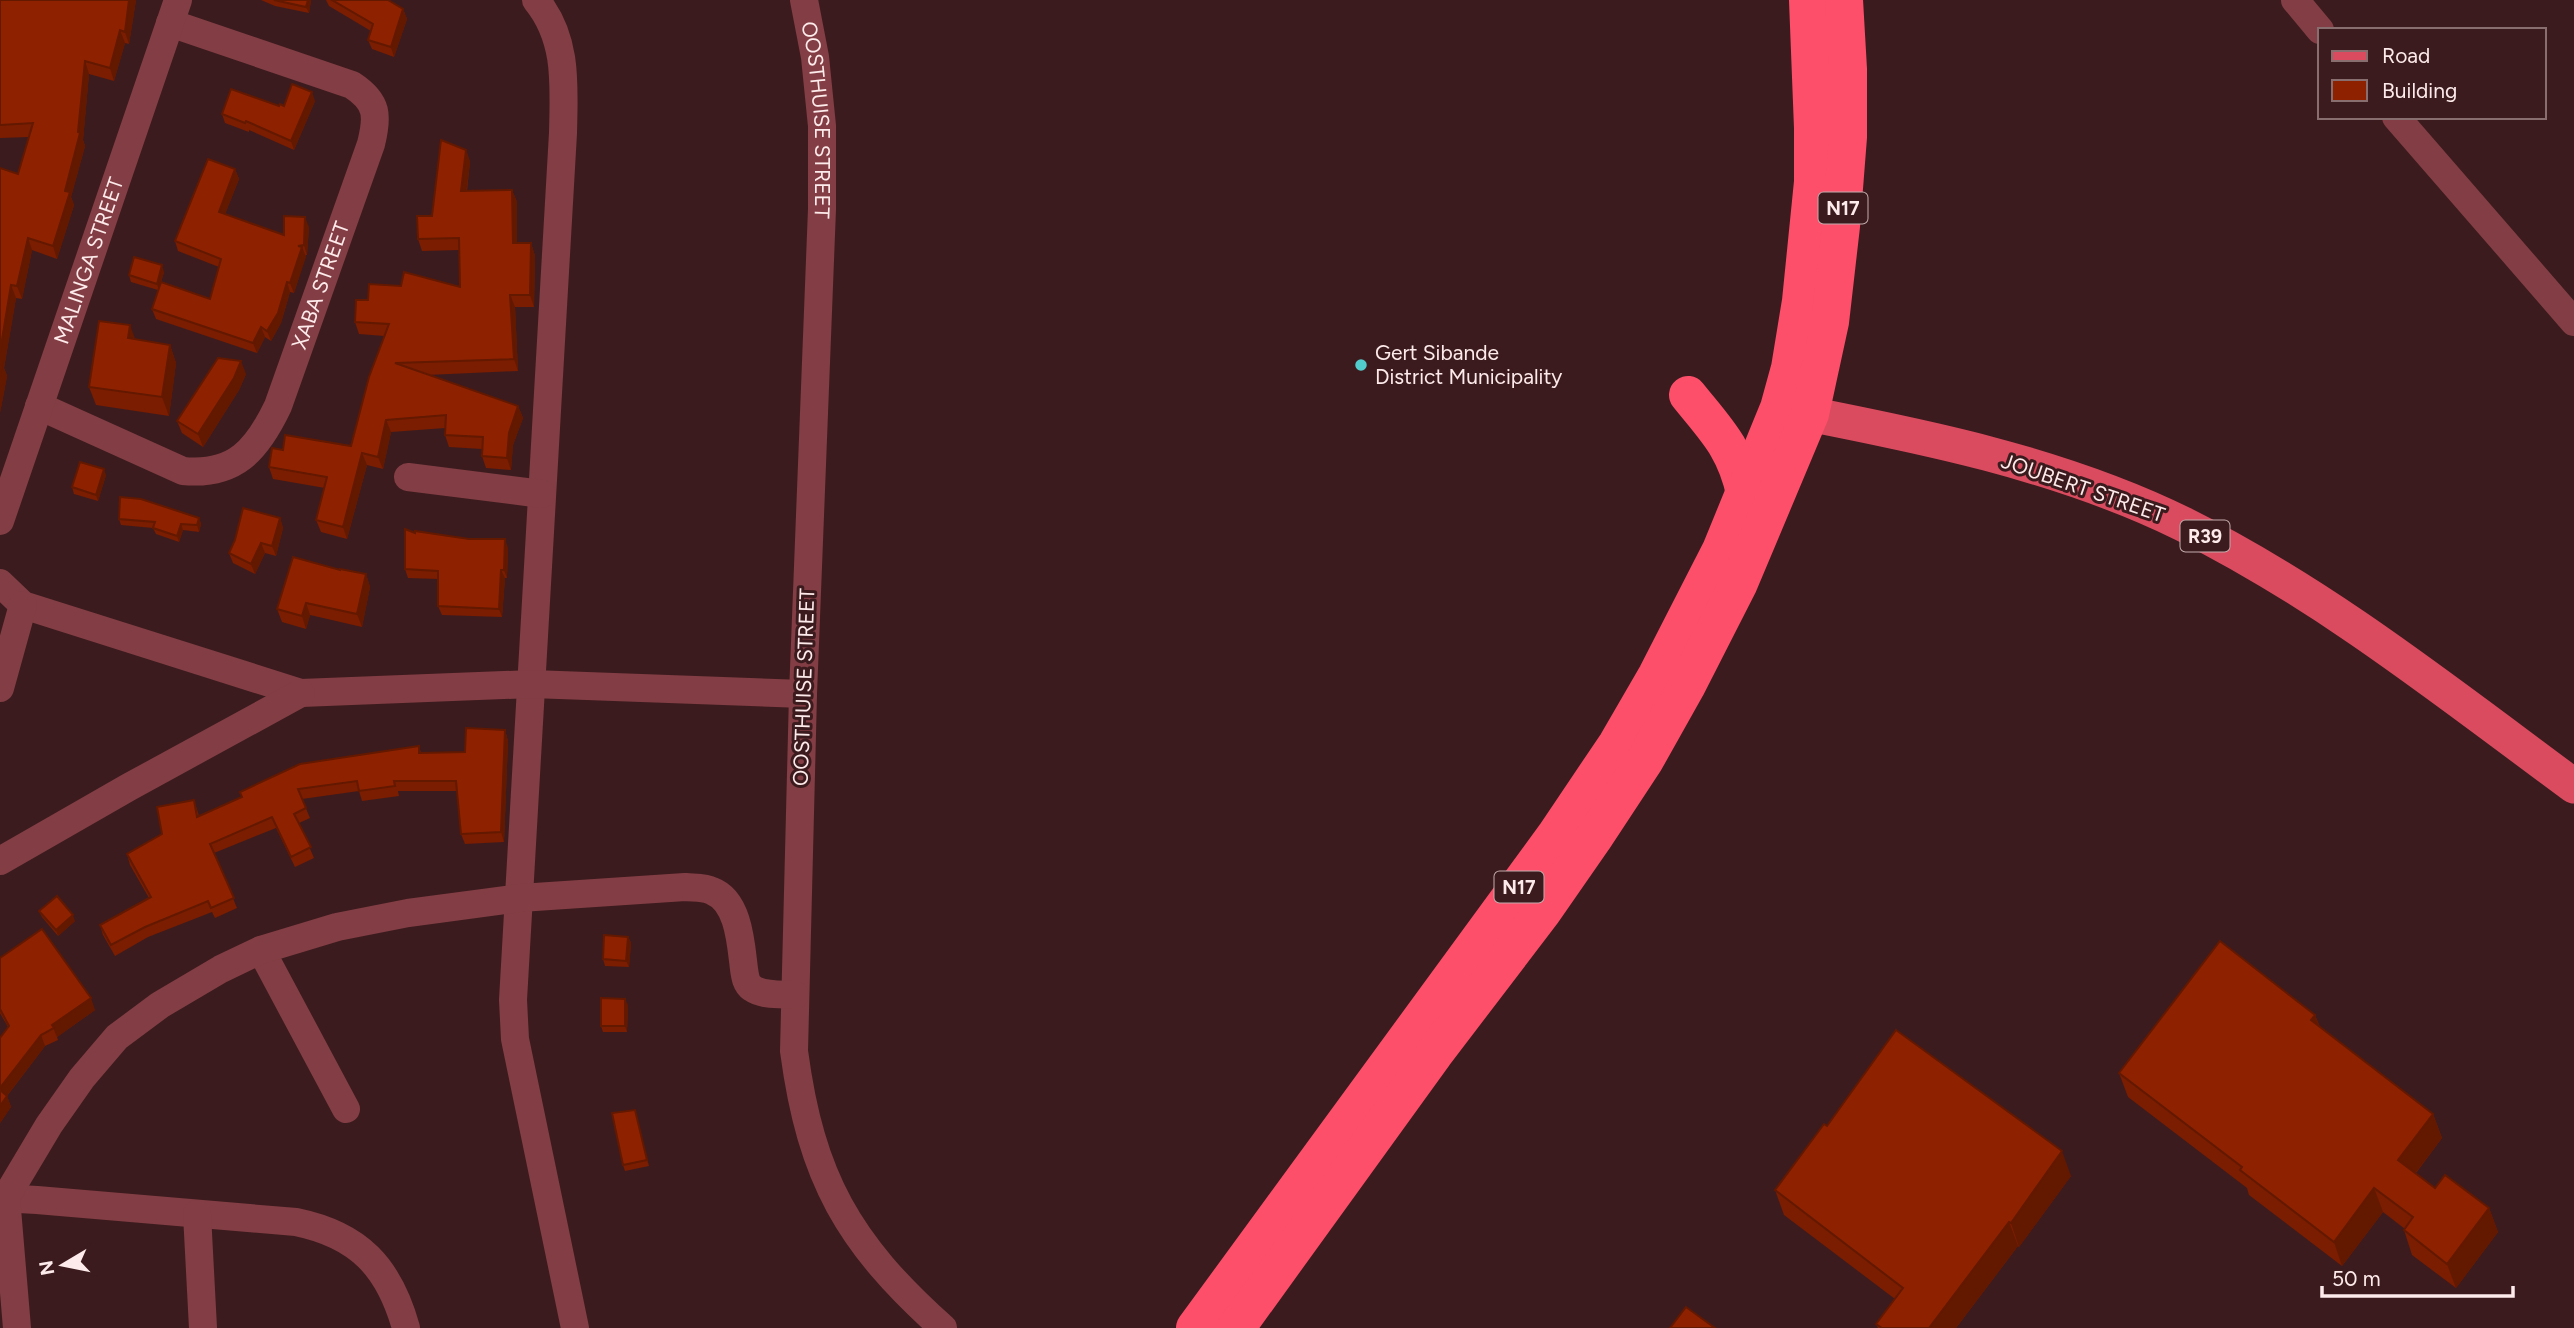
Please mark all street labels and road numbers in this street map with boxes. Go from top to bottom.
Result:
street label: OOSTHUISE STREET [796,19,835,220]
street label: MALINGA STREET [48,174,129,347]
road number: N17 [1818,192,1868,224]
street label: XABA STREET [286,218,355,352]
street label: JOUBERT STREET [1998,448,2169,527]
road number: R39 [2180,520,2230,552]
street label: OOSTHUISE STREET [788,587,819,786]
road number: N17 [1494,872,1544,902]

